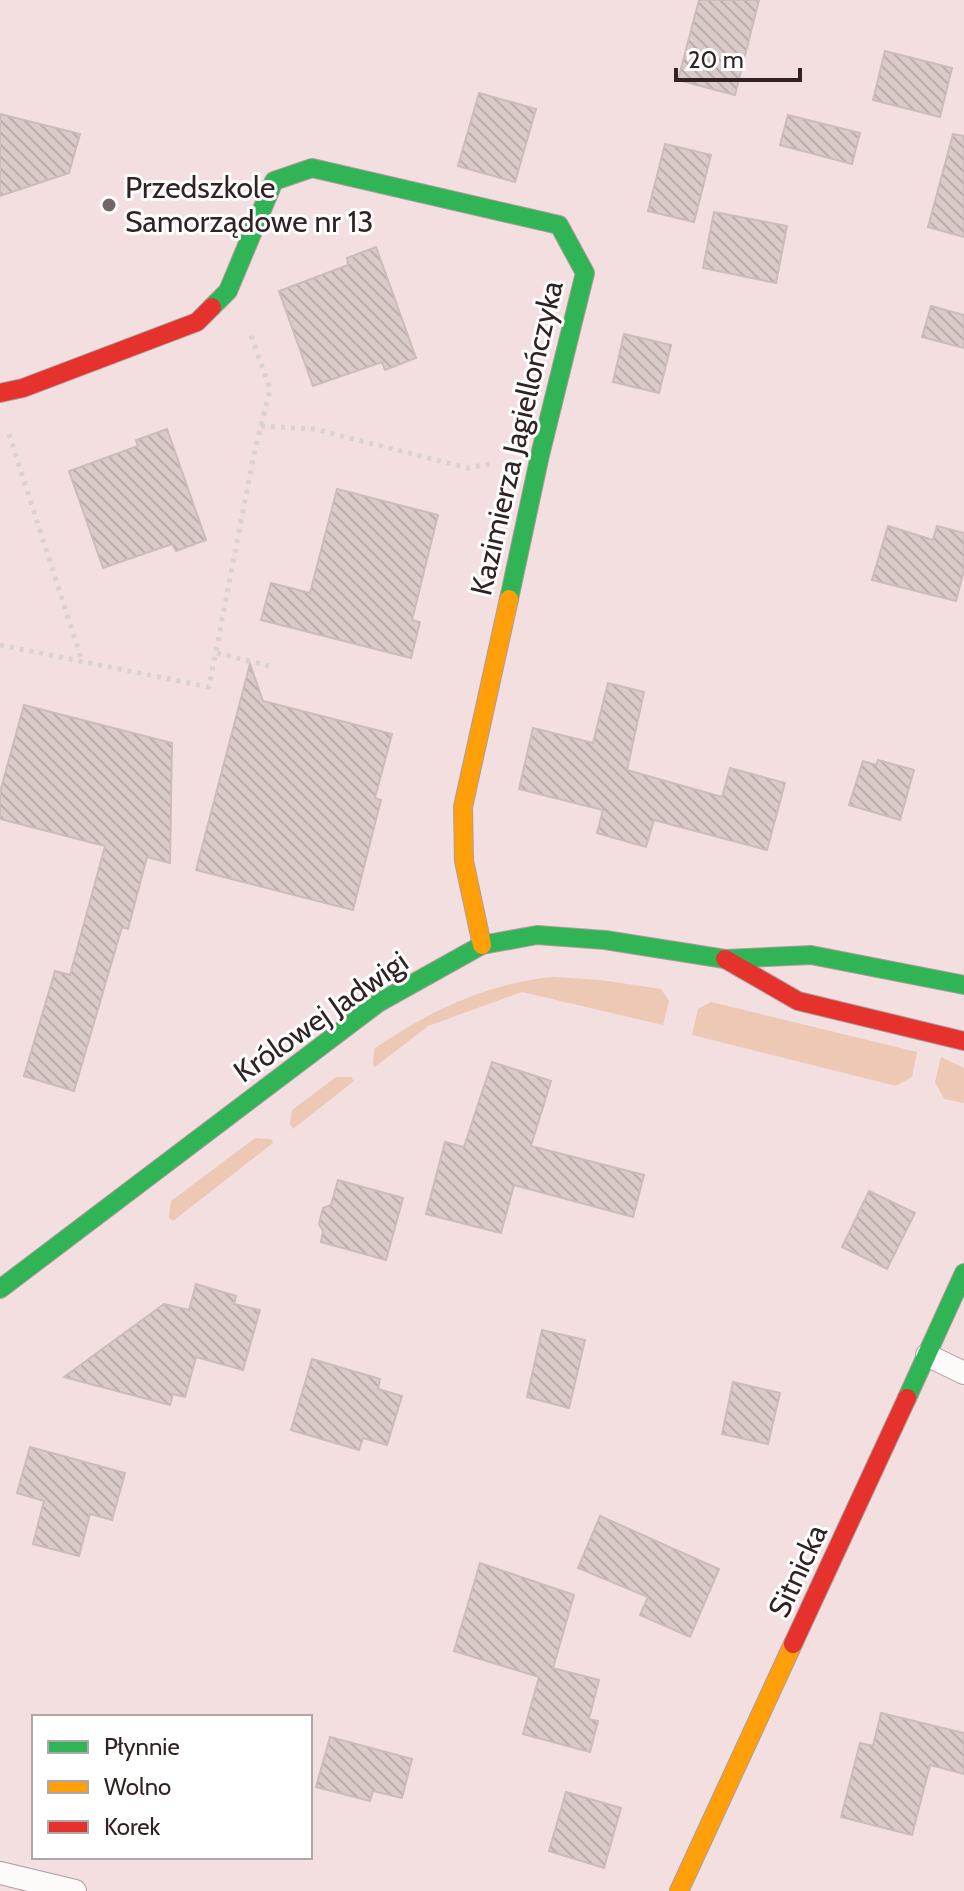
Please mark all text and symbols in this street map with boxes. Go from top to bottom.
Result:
scale bar [676,32,800,82]
text: 20 m [688,45,744,74]
place label: Przedszkole Samorządowe nr 13 [125,169,373,240]
marker: Przedszkole Samorządowe nr 13 [100,196,118,214]
street label: Kazimierza Jagiellończyka [462,277,571,599]
street label: Królowej Jadwigi [226,943,415,1090]
street label: Sitnicka [760,1518,835,1623]
legend [32,1715,312,1859]
text: Płynnie [104,1732,180,1761]
text: Wolno [104,1772,171,1801]
text: Korek [104,1812,161,1841]

